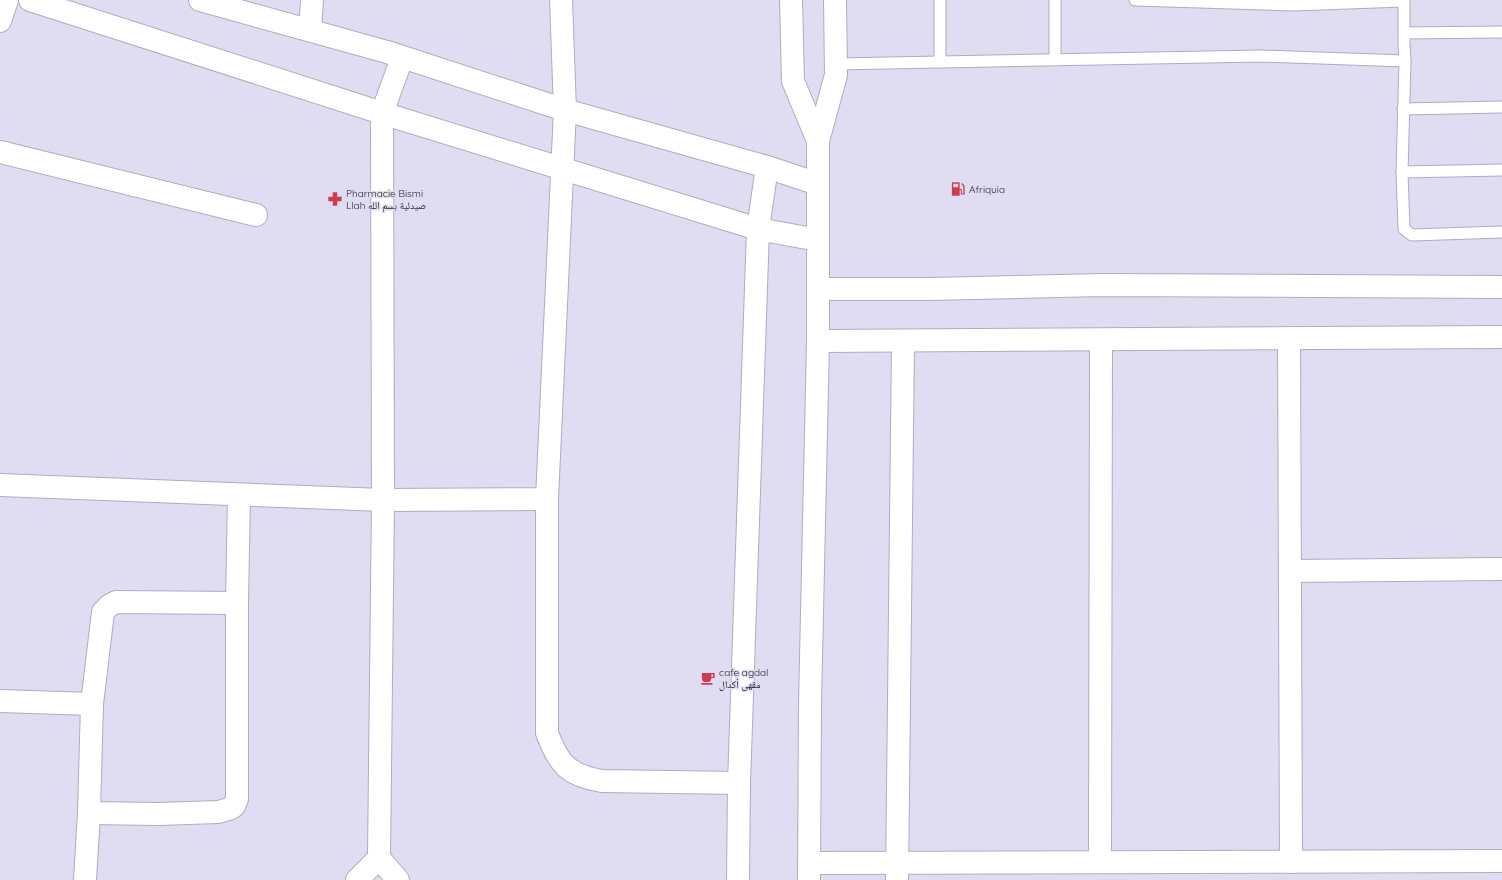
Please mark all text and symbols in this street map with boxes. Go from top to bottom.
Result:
fuel station icon: Afriquia [950,181,966,197]
place label: Afriquia [969,183,1005,196]
place label: Pharmacie Bismi Llah صيدلية بسم الله [346,187,426,213]
pharmacy icon: Pharmacie Bismi Llah صيدلية بسم الله [327,191,343,207]
place label: cafe agdal مقهى أكدال [719,666,768,691]
cafe icon: cafe agdal مقهى أكدال [700,670,716,686]

